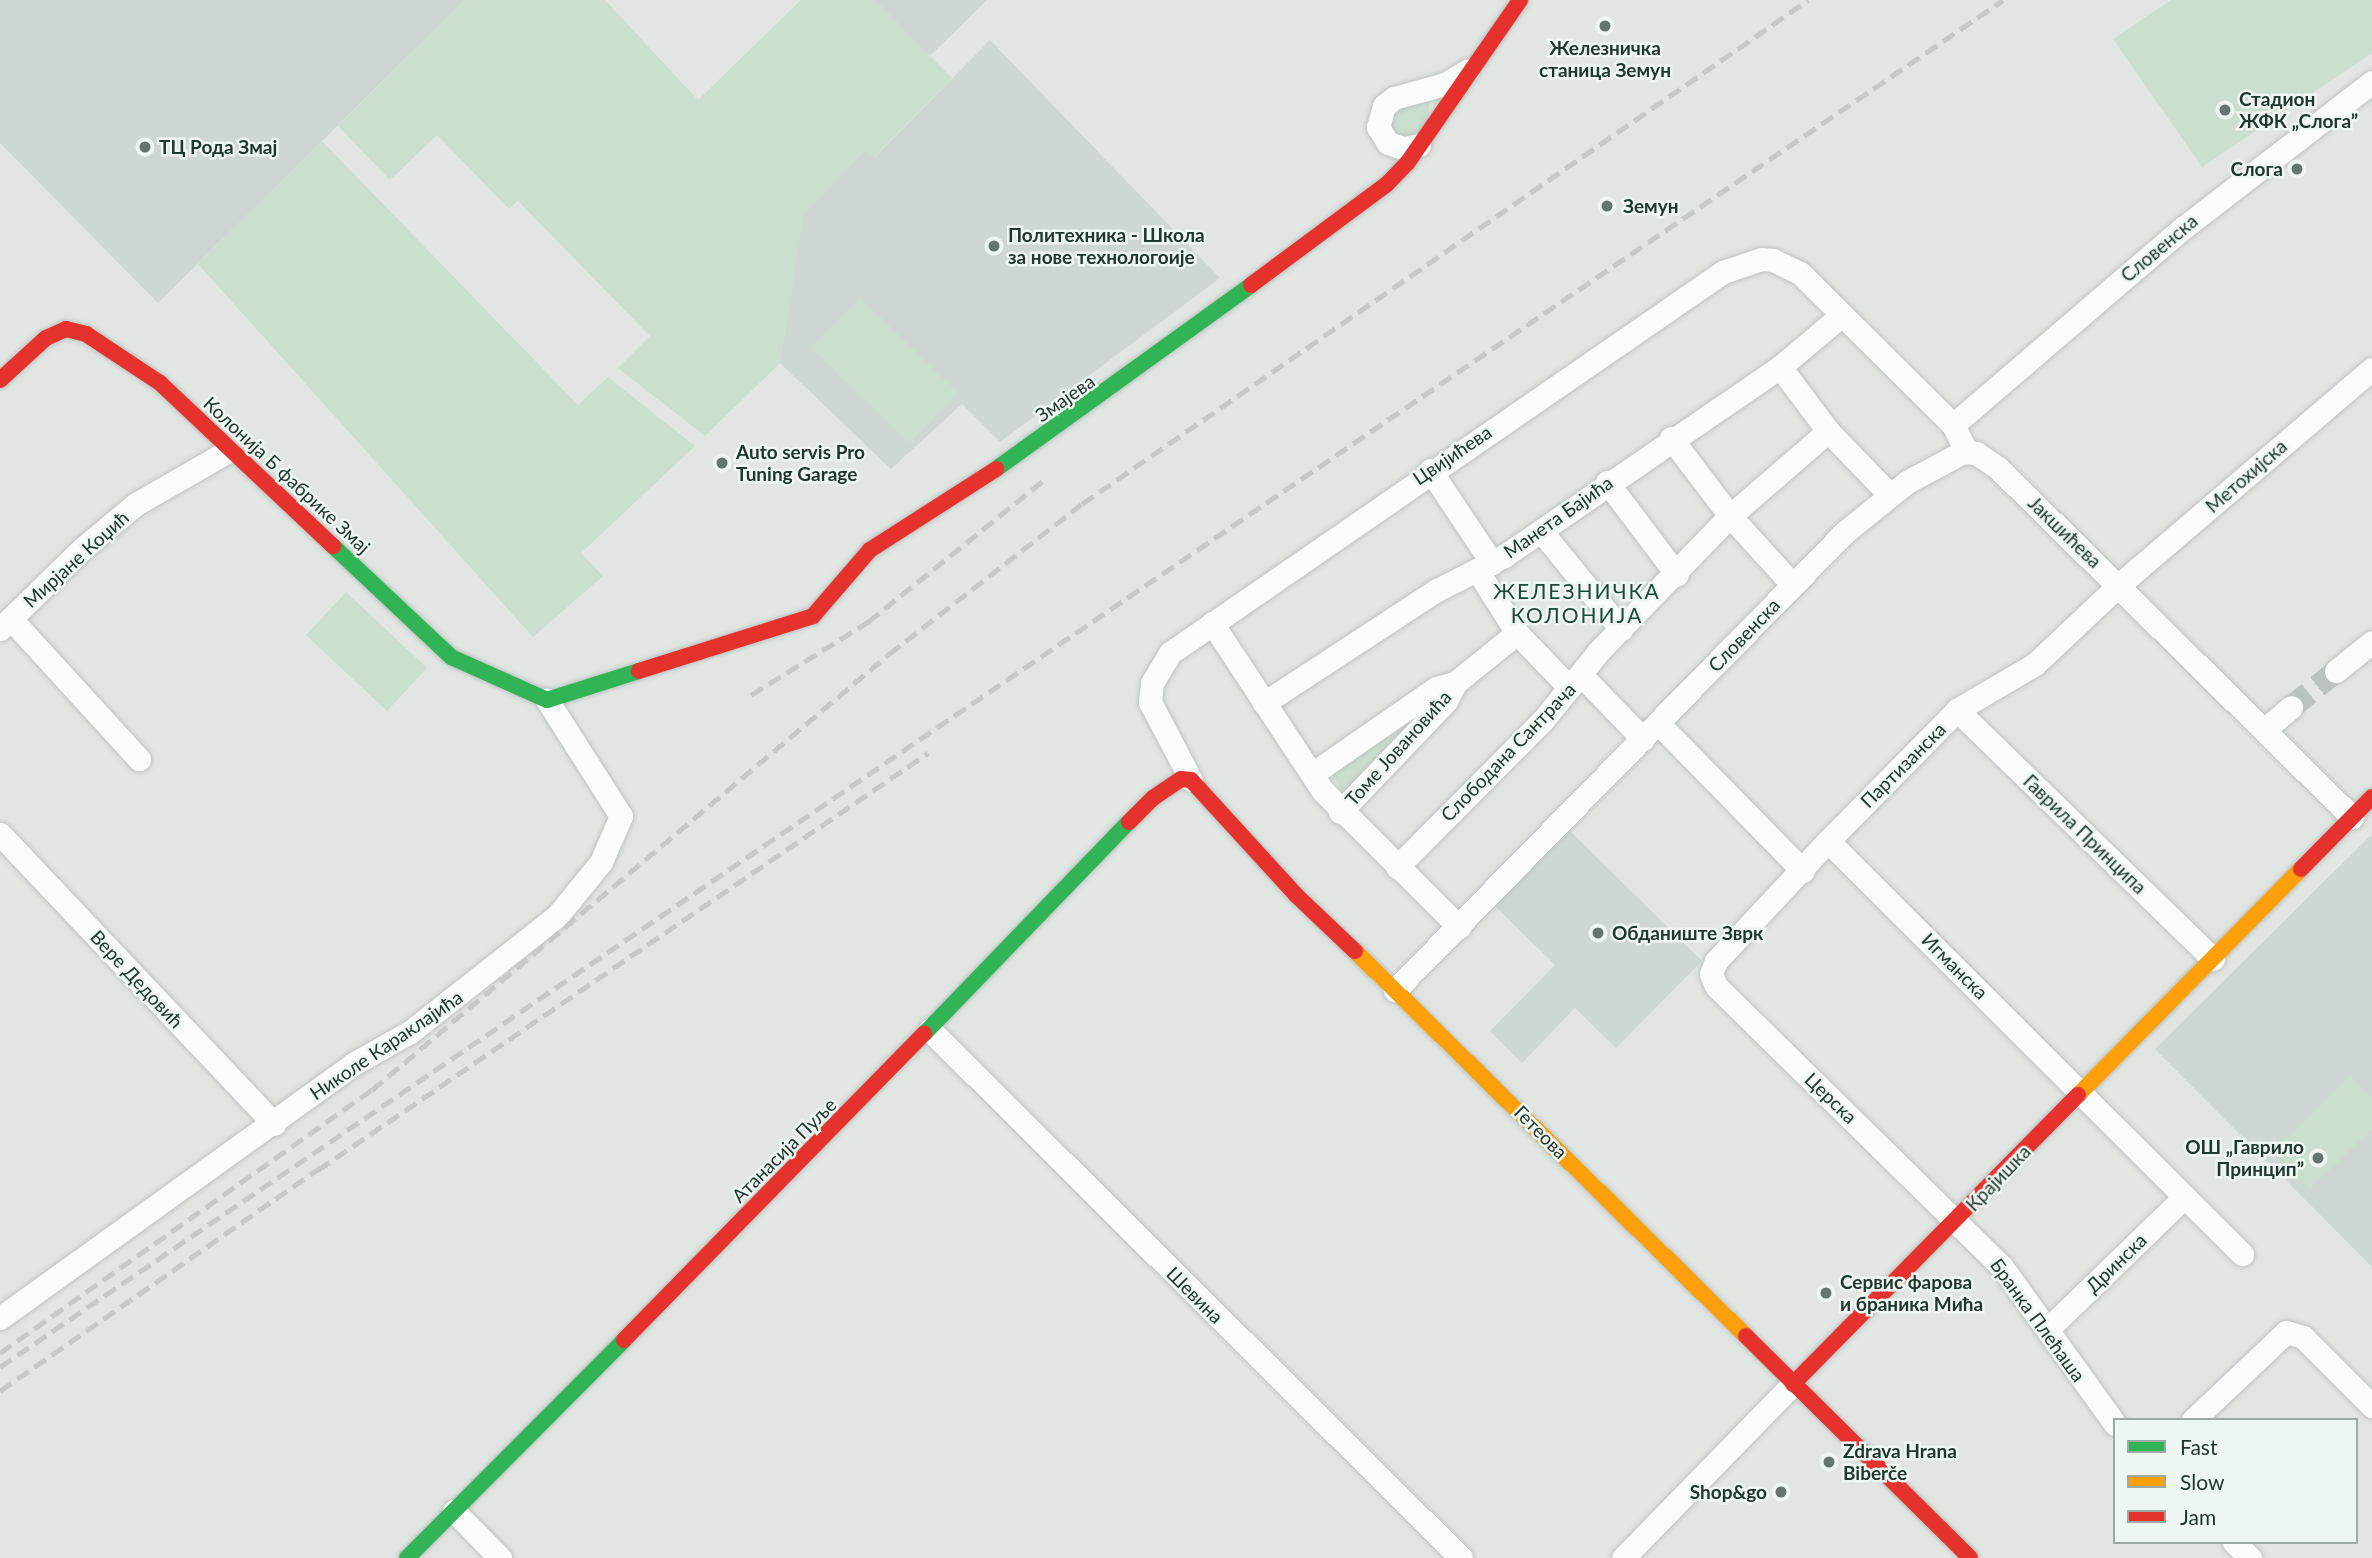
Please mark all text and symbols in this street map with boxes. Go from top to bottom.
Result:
marker: Железничка станица Земун [1597,18,1613,34]
place label: Железничка станица Земун [1539,37,1671,81]
place label: Стадион ЖФК „Слога” [2239,88,2358,132]
marker: Стадион ЖФК „Слога” [2217,102,2233,118]
place label: ТЦ Рода Змај [159,136,277,158]
marker: ТЦ Рода Змај [137,139,153,155]
place label: Слога [2231,158,2283,180]
marker: Слога [2289,161,2305,177]
place label: Земун [1623,195,1679,217]
marker: Земун [1597,196,1617,216]
street label: Словенска [2116,209,2202,287]
place label: Политехника - Школа за нове технологоије [1008,224,1205,268]
marker: Политехника - Школа за нове технологоије [986,238,1002,254]
street label: Змајева [1031,369,1099,427]
street label: Колонија Б фабрике Змај [199,392,375,558]
street label: Цвијићева [1408,420,1496,490]
street label: Метохијска [2201,435,2291,517]
place label: Auto servis Pro Tuning Garage [736,441,865,485]
marker: Auto servis Pro Tuning Garage [714,455,730,471]
street label: Манета Бајића [1499,471,1617,563]
street label: Јакшићева [2024,491,2106,573]
street label: Мирјане Коџић [19,506,133,612]
district label: ЖЕЛЕЗНИЧКА КОЛОНИЈА [1494,578,1660,628]
street label: Словенска [1703,594,1785,676]
street label: Слободана Сантрача [1436,678,1580,826]
street label: Томе Јовановића [1340,686,1456,810]
street label: Партизанска [1856,718,1950,812]
street label: Гаврила Принципа [2019,770,2151,898]
place label: Обданиште Зврк [1612,922,1763,944]
street label: Вере Дедовић [86,925,188,1033]
marker: Обданиште Зврк [1590,925,1606,941]
street label: Игманска [1917,928,1993,1004]
street label: Николе Караклајића [305,985,467,1105]
street label: Церска [1800,1068,1862,1128]
street label: Атанасија Пуље [727,1093,841,1207]
street label: Гетеова [1510,1101,1572,1163]
place label: ОШ „Гаврило Принцип” [2185,1136,2304,1180]
street label: Крајишка [1961,1140,2035,1216]
marker: ОШ „Гаврило Принцип” [2310,1150,2326,1166]
street label: Дринска [2081,1229,2151,1297]
street label: Бранка Плећаша [1986,1254,2090,1386]
street label: Шевина [1162,1262,1228,1328]
place label: Сервис фарова и браника Мића [1840,1271,1983,1315]
marker: Сервис фарова и браника Мића [1818,1285,1834,1301]
legend [2113,1418,2358,1544]
text: Fast [2180,1434,2217,1459]
place label: Zdrava Hrana Biberče [1843,1440,1957,1484]
marker: Zdrava Hrana Biberče [1821,1454,1837,1470]
text: Slow [2180,1469,2224,1494]
place label: Shop&go [1690,1481,1767,1503]
marker: Shop&go [1773,1484,1789,1500]
text: Jam [2180,1504,2216,1529]

